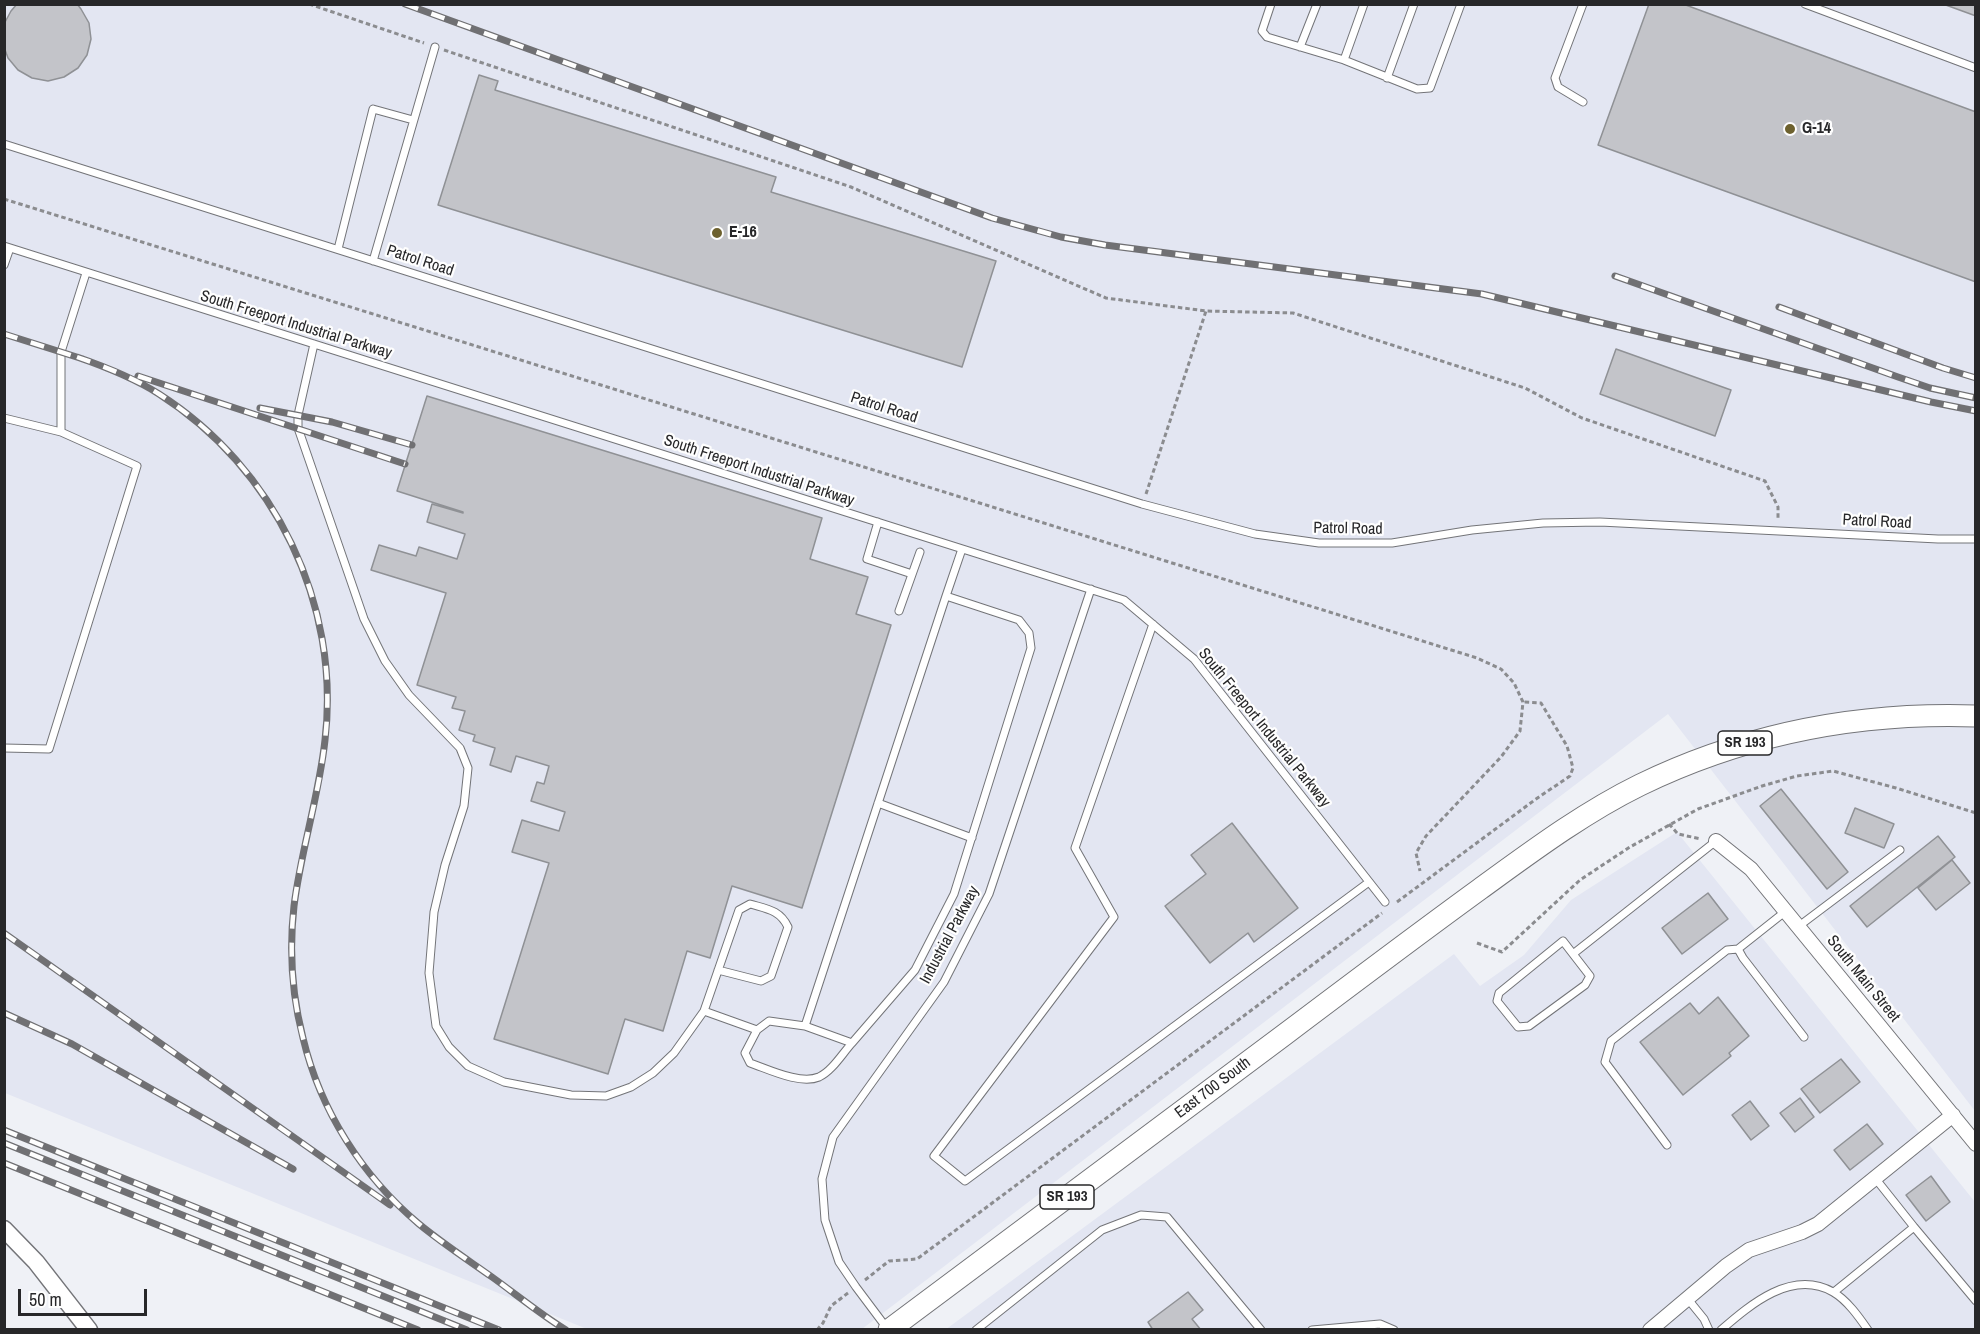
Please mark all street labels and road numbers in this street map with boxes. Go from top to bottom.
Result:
street label: Patrol Road [384,241,456,281]
street label: South Freeport Industrial Parkway [198,287,394,363]
street label: Patrol Road [848,388,920,428]
street label: South Freeport Industrial Parkway [661,431,857,511]
street label: Patrol Road [1842,511,1912,533]
street label: Patrol Road [1313,519,1383,539]
street label: South Freeport Industrial Parkway [1194,645,1334,811]
road number: SR 193 [1718,731,1772,755]
street label: Industrial Parkway [916,883,984,987]
street label: South Main Street [1822,932,1904,1026]
street label: East 700 South [1171,1053,1255,1123]
road number: SR 193 [1040,1185,1094,1209]

